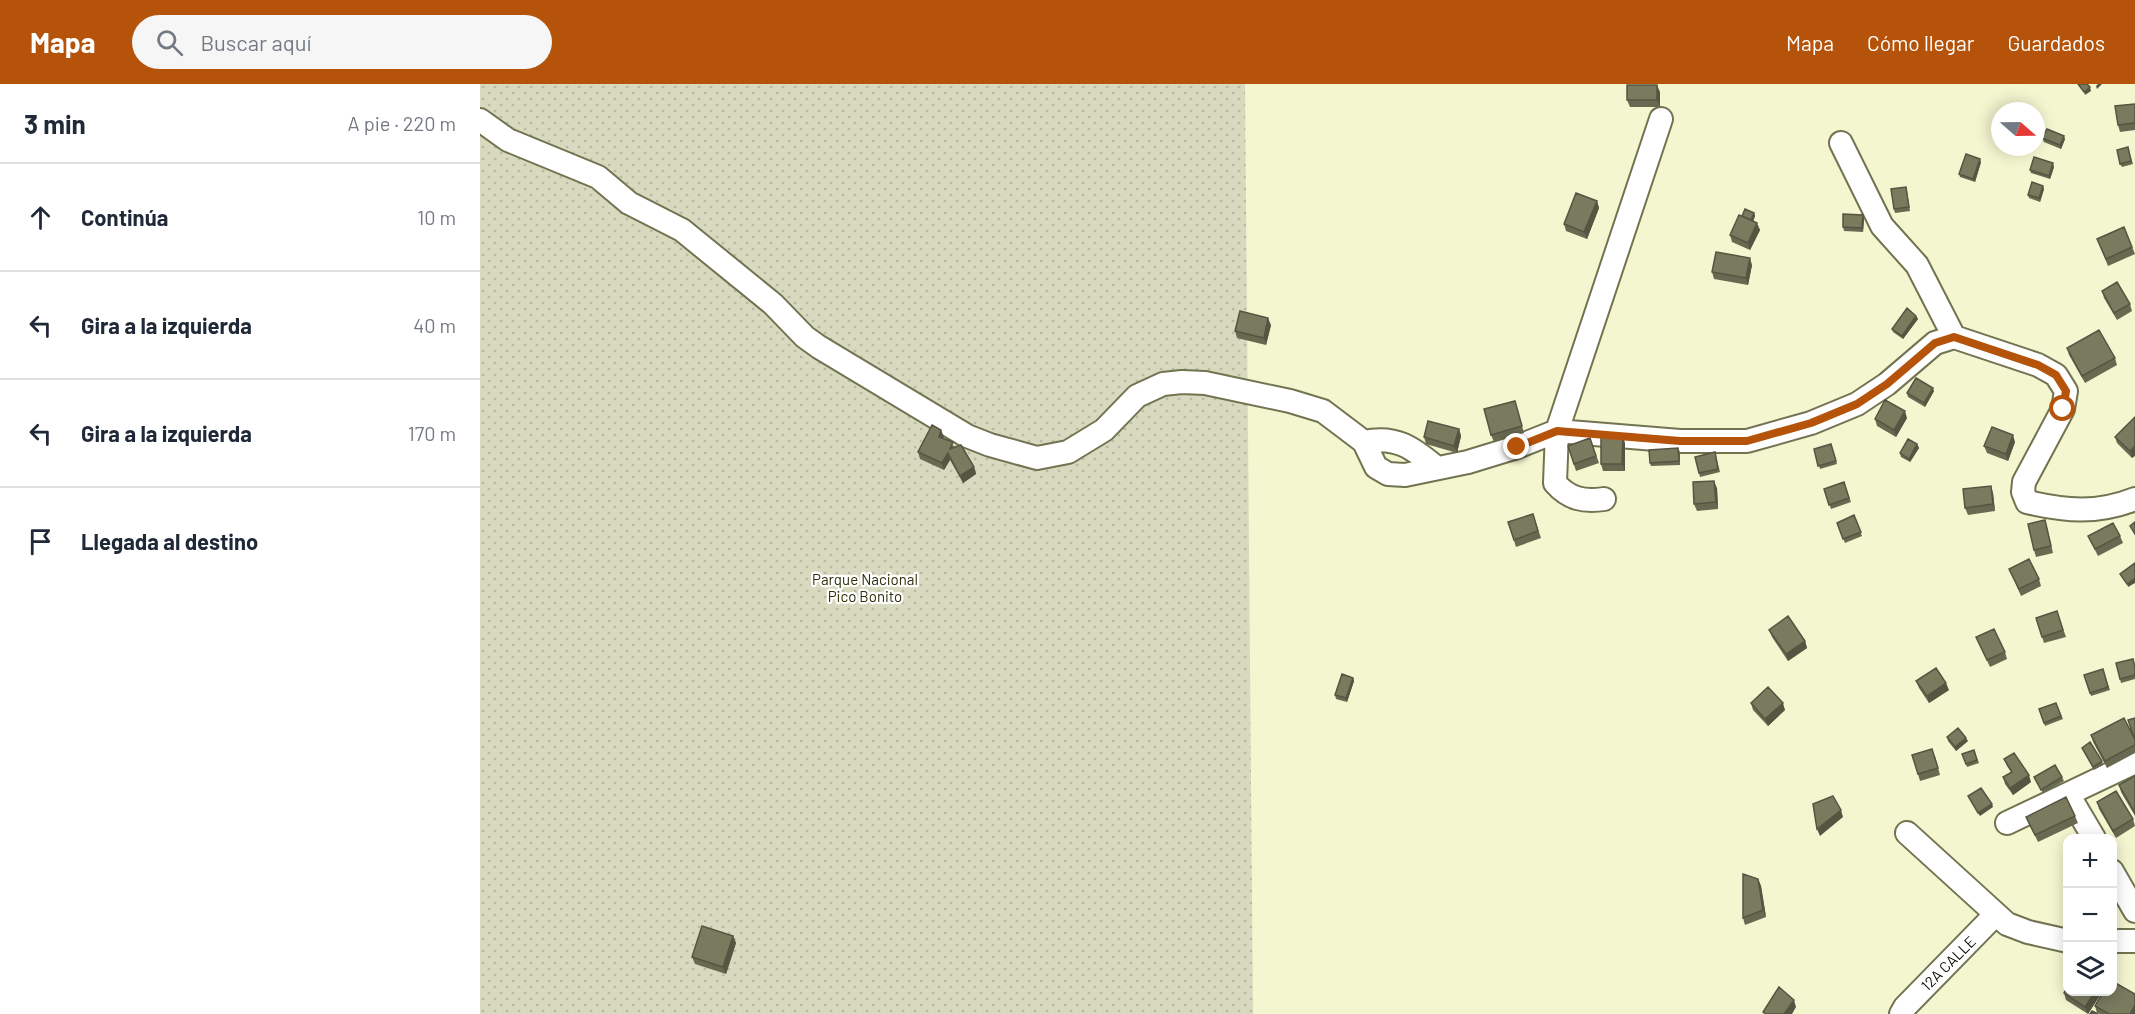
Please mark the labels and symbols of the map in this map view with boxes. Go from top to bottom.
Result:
north arrow [1991,102,2045,156]
route start [2049,395,2075,421]
route end [1503,433,1529,459]
park label: Parque Nacional Pico Bonito [812,570,918,605]
street label: 12A CALLE [1917,932,1979,994]

